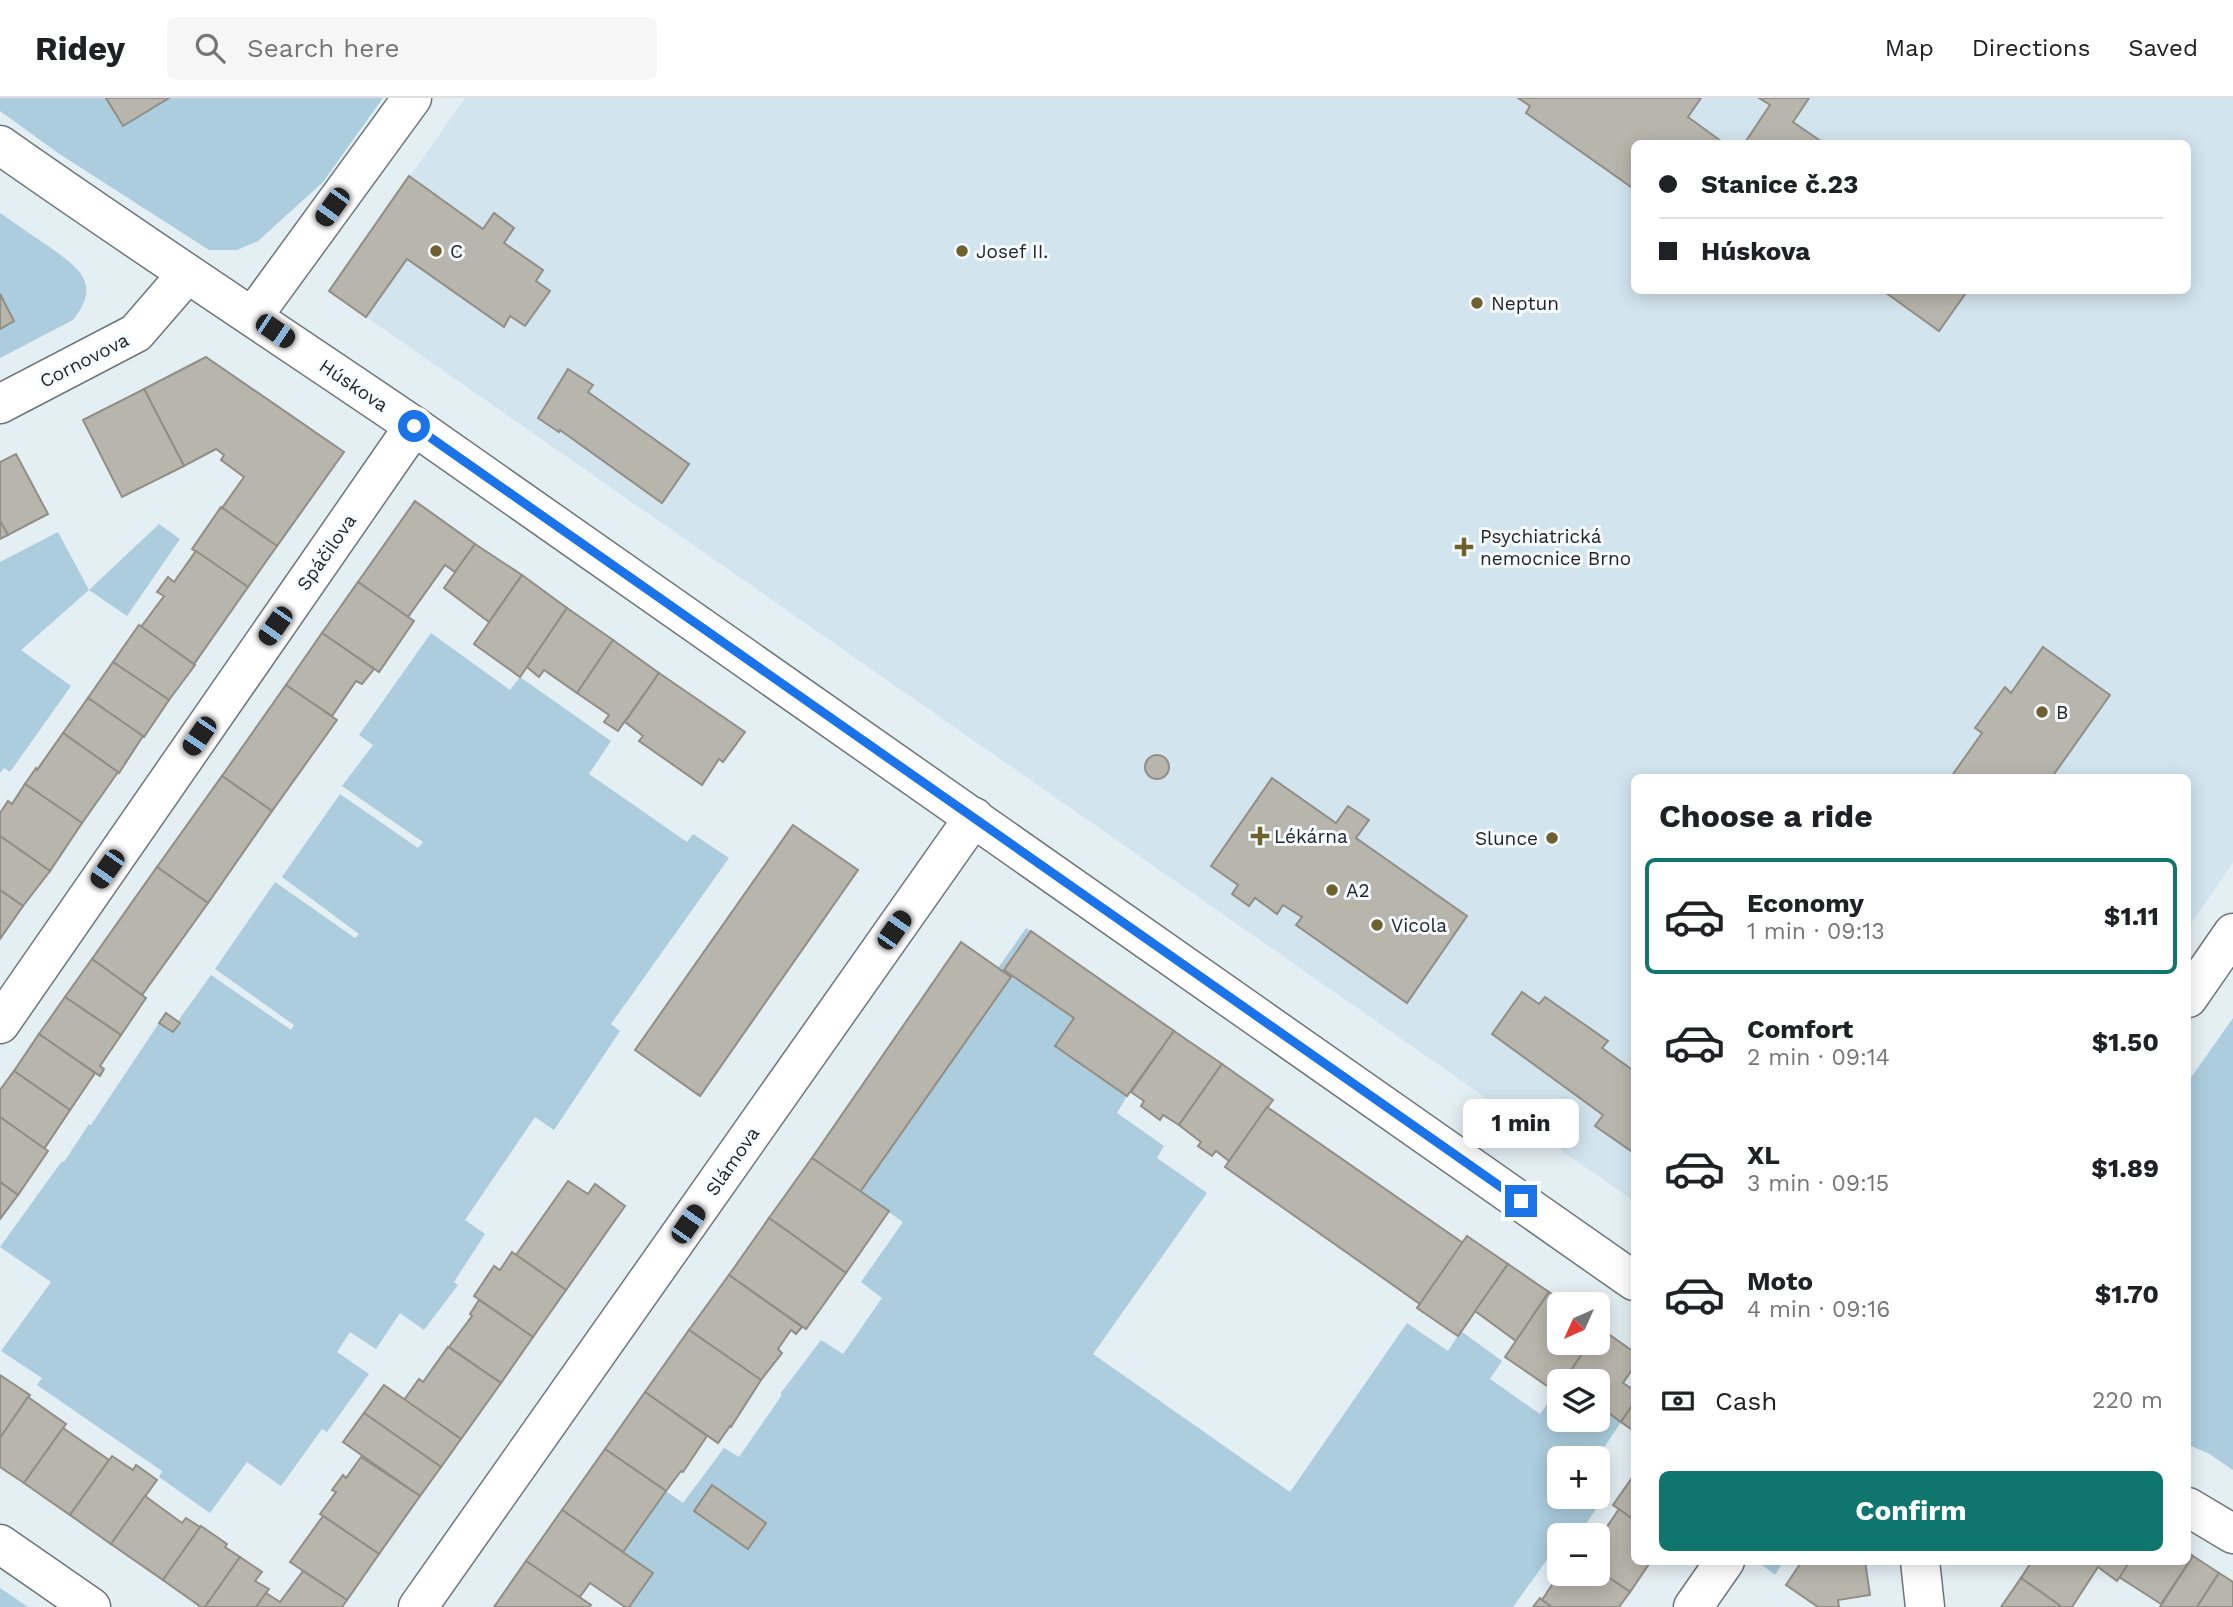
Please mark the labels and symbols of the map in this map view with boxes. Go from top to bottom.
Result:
car [312,184,353,230]
place label: C [450,240,463,263]
place label: Josef II. [976,240,1048,263]
marker: C [428,243,444,259]
marker: Josef II. [954,243,970,259]
place label: Neptun [1491,292,1559,315]
marker: Neptun [1469,295,1485,311]
car [252,311,299,351]
street label: Cornovova [36,328,133,393]
street label: Húskova [315,354,393,417]
route start [398,410,430,442]
street label: Spáčilova [292,509,361,595]
place label: Psychiatrická nemocnice Brno [1480,525,1631,570]
marker: Psychiatrická nemocnice Brno [1454,537,1474,557]
car [255,603,296,649]
place label: B [2056,701,2068,724]
marker: B [2034,704,2050,720]
car [179,713,220,759]
place label: Lékárna [1274,825,1348,848]
place label: Slunce [1475,827,1538,850]
marker: Lékárna [1252,828,1268,844]
marker: Slunce [1544,830,1560,846]
car [87,846,128,892]
place label: A2 [1346,879,1370,902]
marker: A2 [1324,882,1340,898]
car [874,907,915,953]
place label: Vicola [1391,914,1447,937]
marker: Vicola [1369,917,1385,933]
callout: 1 min [1463,1100,1579,1148]
street label: Slámova [700,1122,765,1200]
route end [1505,1185,1537,1217]
car [668,1201,709,1247]
north arrow [1547,1292,1610,1354]

